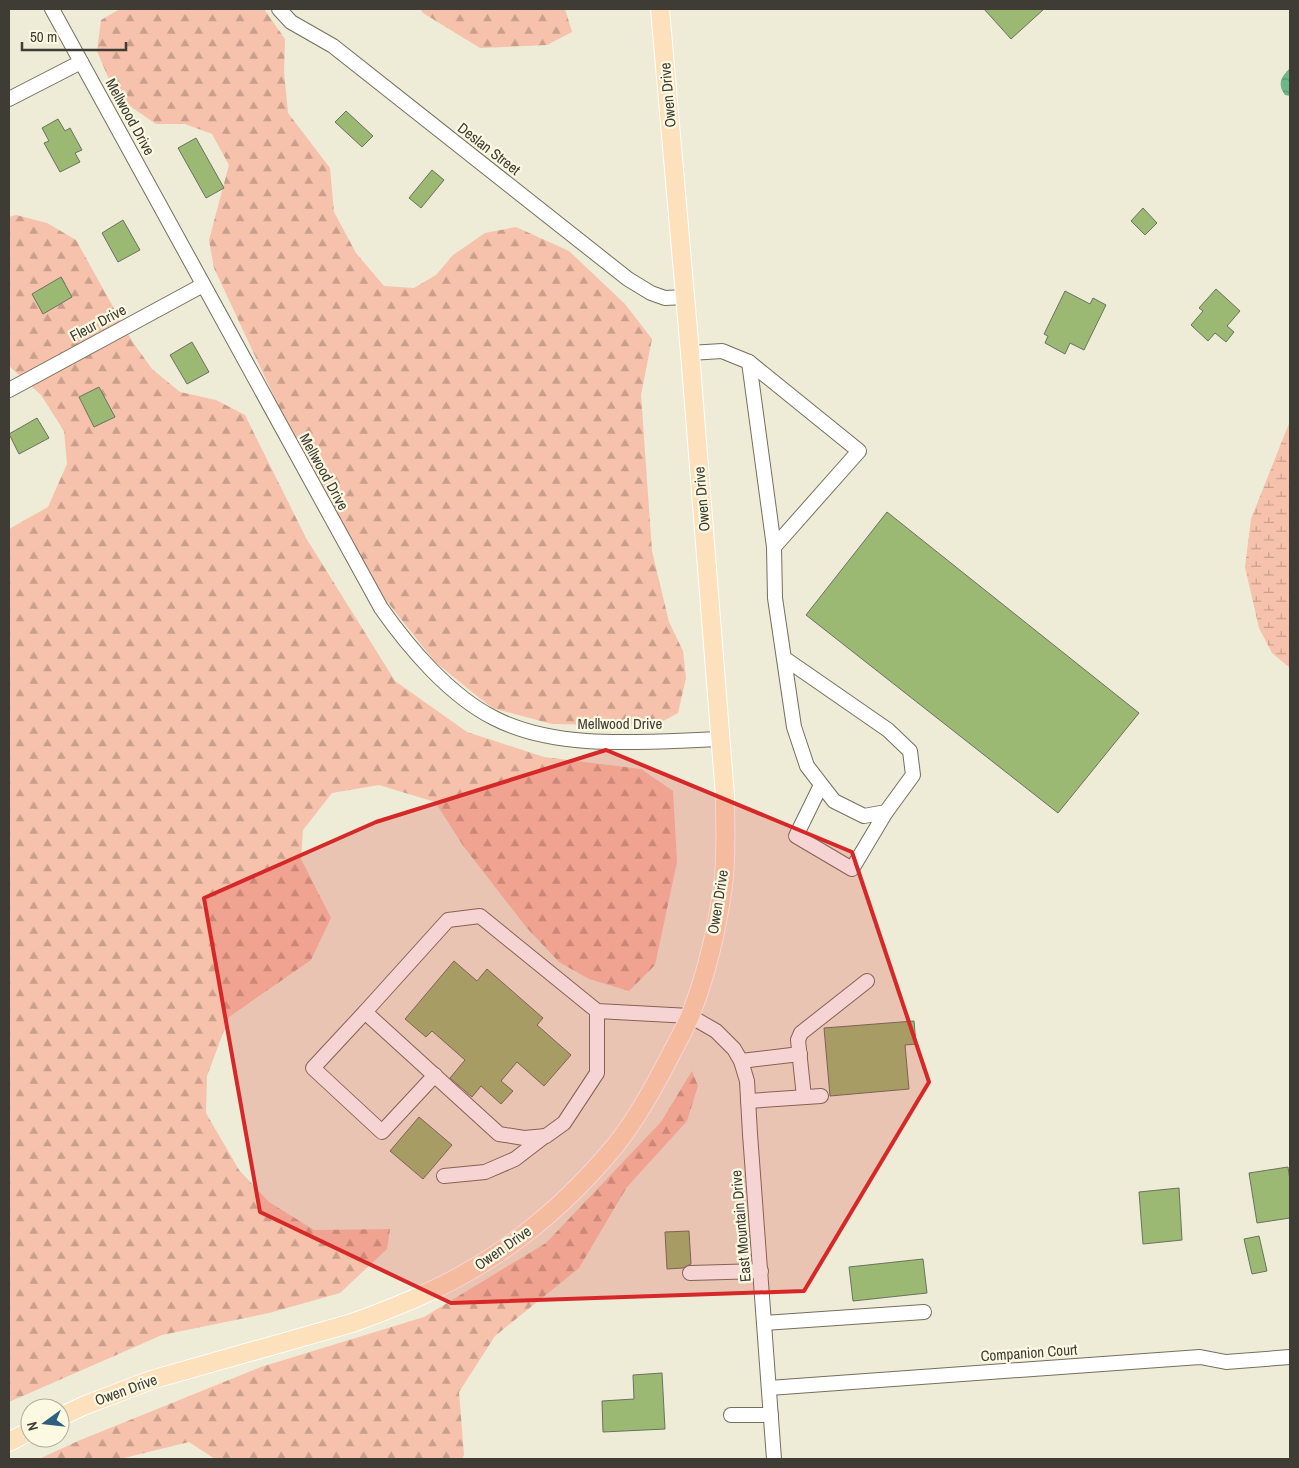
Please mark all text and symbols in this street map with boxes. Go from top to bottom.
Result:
scale bar [22,20,126,52]
text: 50 m [30,26,57,47]
street label: Owen Drive [654,62,681,128]
street label: Mellwood Drive [101,75,160,159]
street label: Deslan Street [453,117,526,180]
street label: Fleur Drive [66,299,130,346]
street label: Mellwood Drive [295,430,354,514]
street label: Owen Drive [688,466,715,532]
street label: Mellwood Drive [578,713,663,734]
street label: Owen Drive [702,868,733,936]
street label: East Mountain Drive [725,1169,756,1283]
street label: Owen Drive [470,1220,535,1275]
street label: Companion Court [980,1339,1079,1366]
street label: Owen Drive [92,1369,160,1411]
north arrow [20,1398,70,1448]
text: N [23,1420,42,1433]

